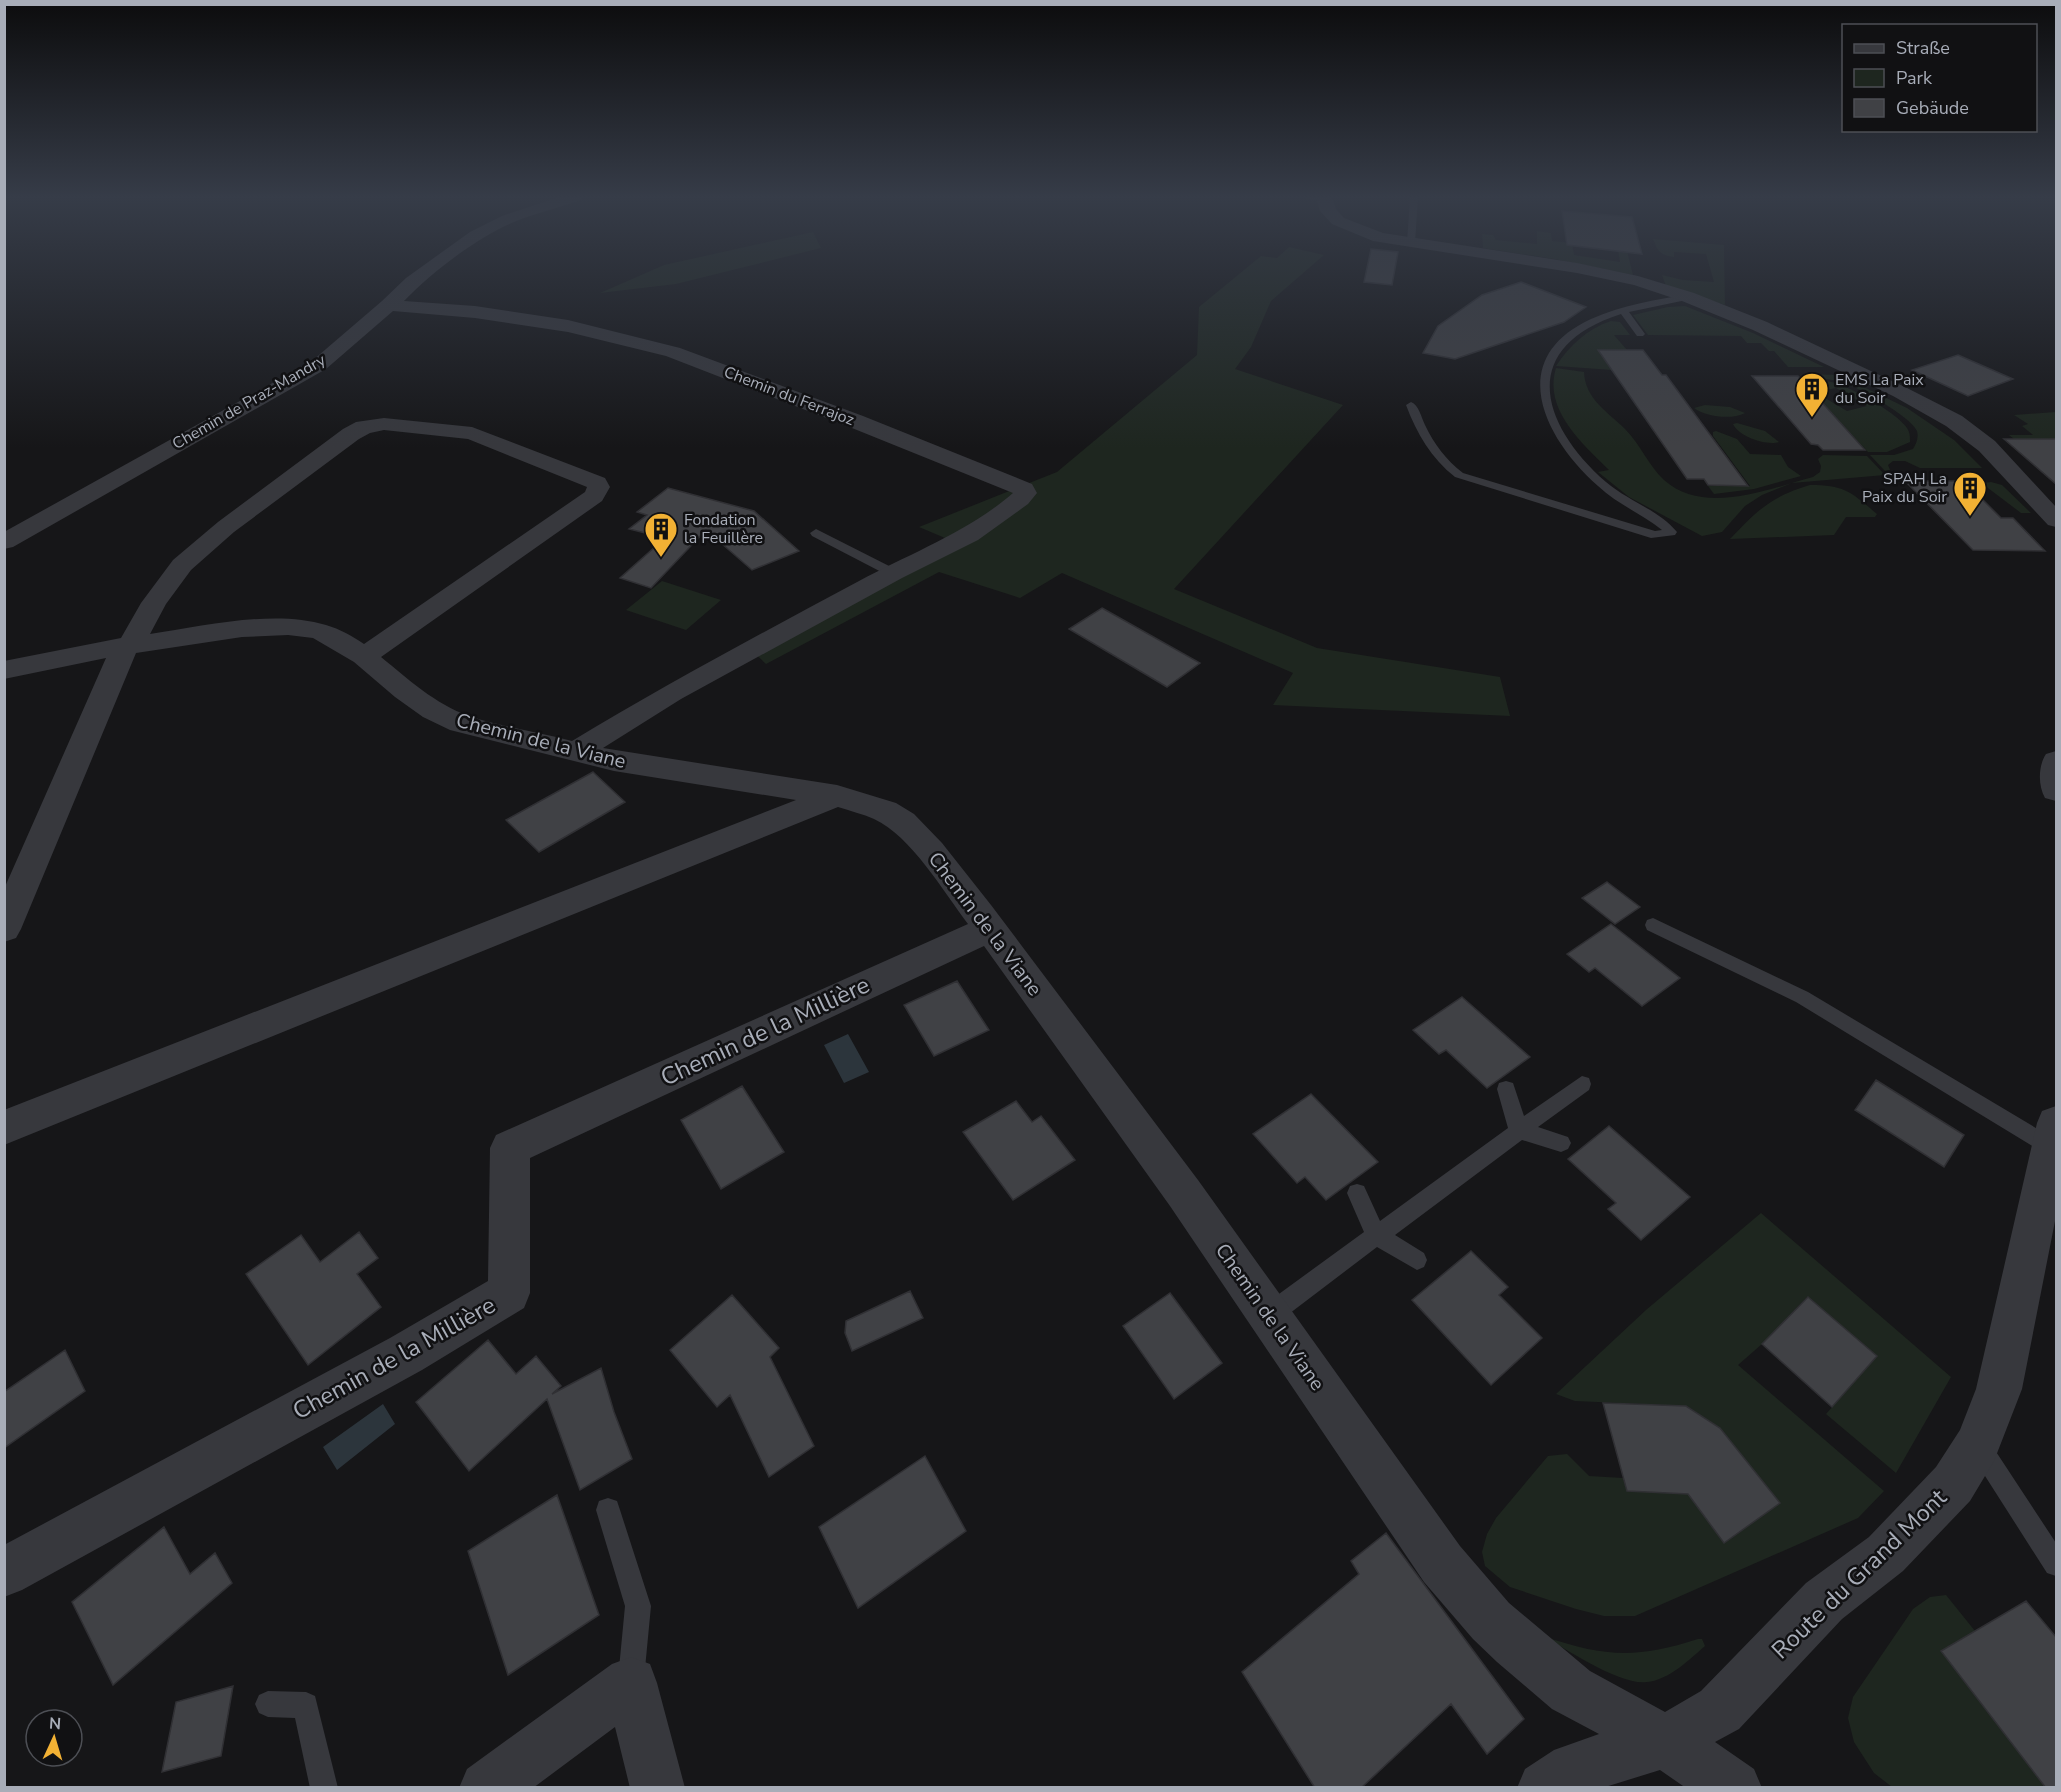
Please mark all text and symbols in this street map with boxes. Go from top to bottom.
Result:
legend [1842,24,2037,132]
text: Straße [1896,36,1950,60]
text: Park [1896,66,1933,90]
text: Gebäude [1896,96,1969,120]
street label: Chemin de Praz-Mandry [168,349,330,455]
street label: Chemin du Ferrajoz [721,361,857,431]
place label: EMS La Paix du Soir [1835,369,1924,409]
building icon: EMS La Paix du Soir [1794,371,1830,418]
place label: SPAH La Paix du Soir [1862,468,1947,508]
building icon: SPAH La Paix du Soir [1952,470,1988,517]
place label: Fondation la Feuillère [684,509,763,549]
building icon: Fondation la Feuillère [643,511,679,558]
street label: Chemin de la Viane [453,707,629,775]
street label: Chemin de la Viane [922,846,1048,1002]
street label: Chemin de la Millière [655,968,875,1094]
street label: Chemin de la Viane [1209,1238,1331,1396]
street label: Chemin de la Millière [287,1289,501,1427]
street label: Route du Grand Mont [1765,1482,1954,1666]
north arrow [24,1708,84,1768]
text: N [48,1713,62,1735]

